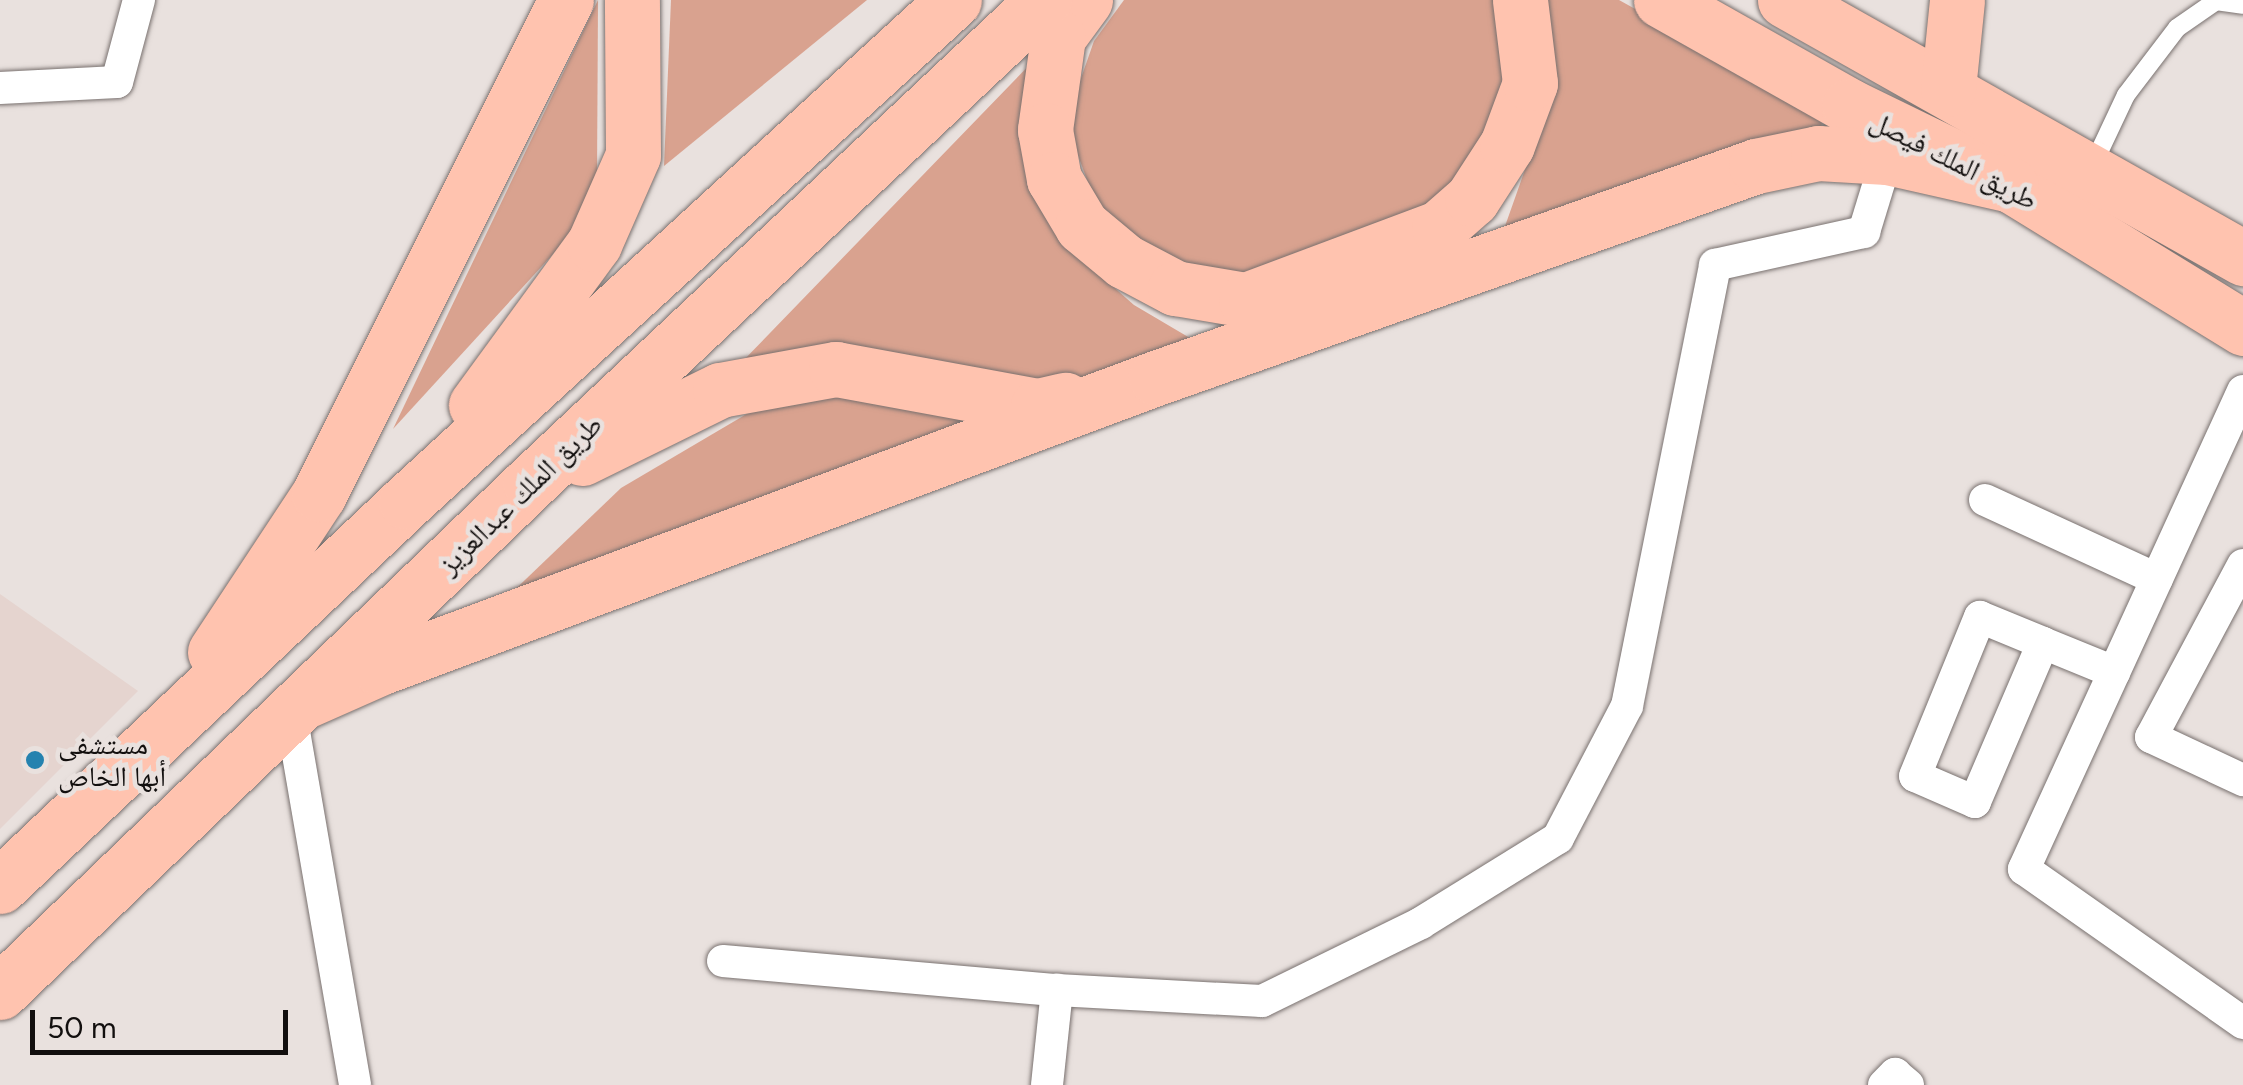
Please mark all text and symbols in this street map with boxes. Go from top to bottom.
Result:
street label: طريق الملك فيصل [1865,103,2043,217]
street label: طريق الملك عبدالعزيز [431,407,609,581]
place label: مستشفى أبها الخاص [58,727,166,793]
marker: مستشفى أبها الخاص [22,747,48,773]
scale bar [35,990,292,1052]
text: 50 m [47,1009,116,1046]

